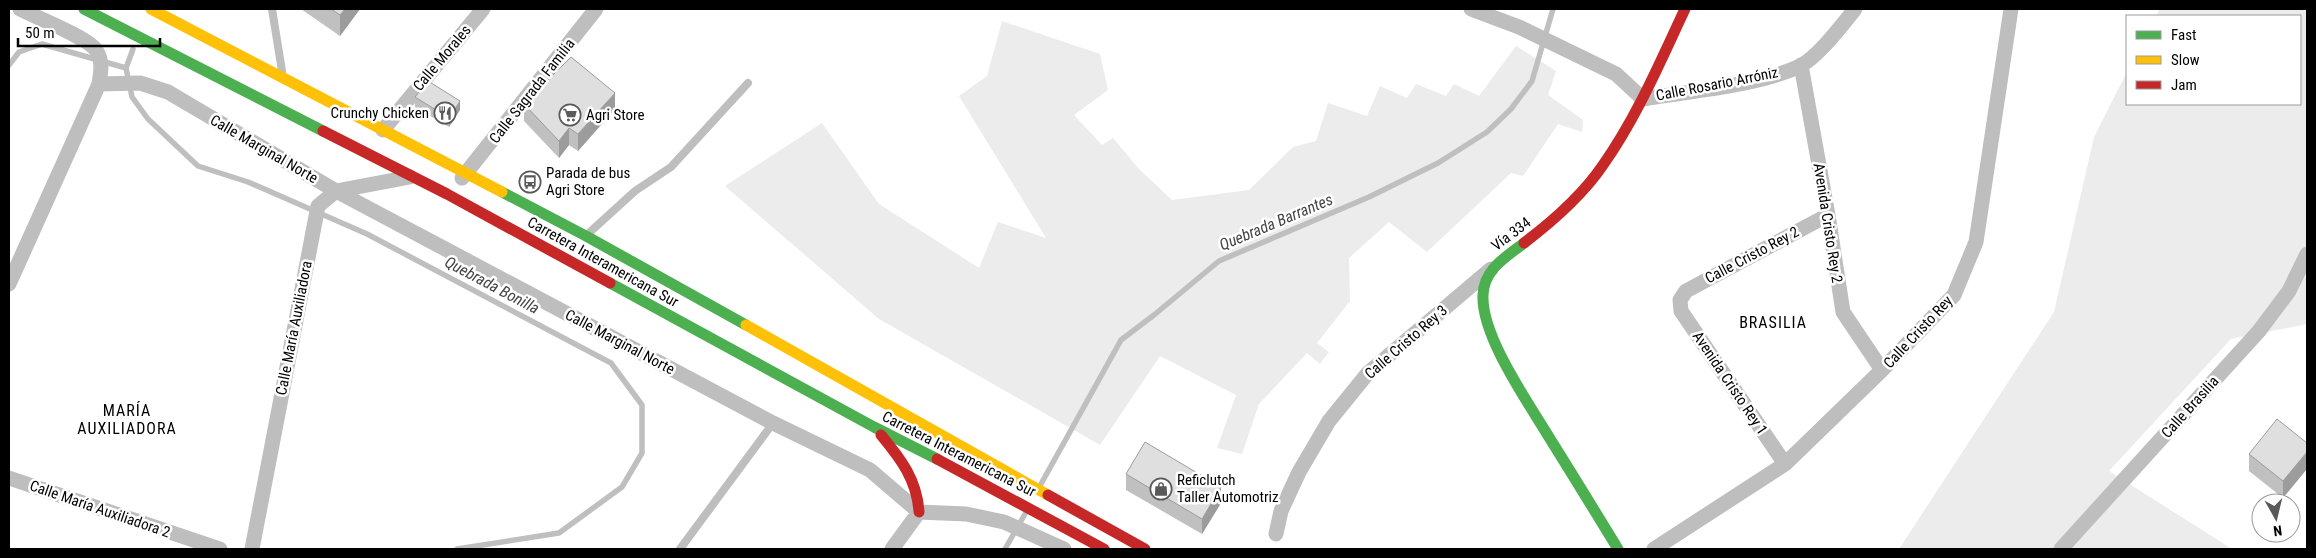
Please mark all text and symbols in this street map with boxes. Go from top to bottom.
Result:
scale bar [18,15,160,47]
legend [2126,15,2301,105]
street label: Calle Morales [409,21,475,95]
text: 50 m [25,24,55,42]
text: Fast [2171,26,2196,44]
street label: Calle Sagrada Familia [486,35,578,147]
text: Slow [2171,51,2200,69]
street label: Calle Rosario Arróniz [1654,63,1780,105]
text: Jam [2171,76,2197,94]
restaurant icon: Crunchy Chicken [433,101,457,125]
supermarket icon: Agri Store [558,103,582,127]
place label: Crunchy Chicken [331,104,429,122]
place label: Agri Store [586,106,645,124]
street label: Calle Marginal Norte [207,111,321,187]
street label: Avenida Cristo Rey 2 [1810,162,1846,284]
place label: Parada de bus Agri Store [546,164,631,199]
bus stop icon: Parada de bus Agri Store [518,170,542,194]
water label: Quebrada Barrantes [1216,190,1336,254]
street label: Carretera Interamericana Sur [524,213,682,311]
street label: Vía 334 [1488,213,1534,255]
street label: Calle Cristo Rey 2 [1702,223,1802,287]
water label: Quebrada Bonilla [441,252,543,318]
street label: Calle María Auxiliadora [272,259,316,397]
street label: Calle Cristo Rey [1880,292,1956,372]
street label: Calle Cristo Rey 3 [1361,301,1451,383]
street label: Calle Marginal Norte [562,306,678,378]
district label: BRASILIA [1739,313,1807,332]
street label: Avenida Cristo Rey 1 [1689,328,1771,438]
street label: Calle Brasilia [2158,372,2222,442]
district label: MARÍA AUXILIADORA [77,401,177,438]
street label: Carretera Interamericana Sur [879,407,1039,501]
place label: Reficlutch Taller Automotriz [1177,471,1279,506]
street label: Calle María Auxiliadora 2 [27,476,173,542]
shop icon: Reficlutch Taller Automotriz [1149,477,1173,501]
north arrow [2251,493,2301,543]
text: N [2272,522,2283,539]

